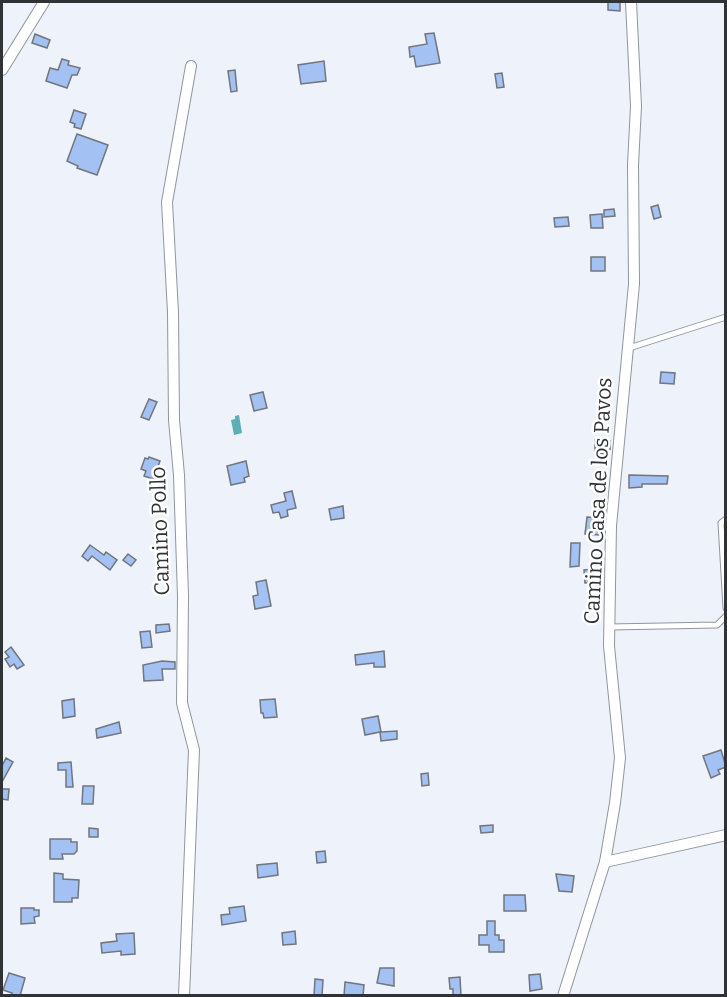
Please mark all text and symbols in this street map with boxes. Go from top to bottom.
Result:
street label: Camino Casa de los Pavos [579,377,617,625]
street label: Camino Pollo [145,466,175,596]

